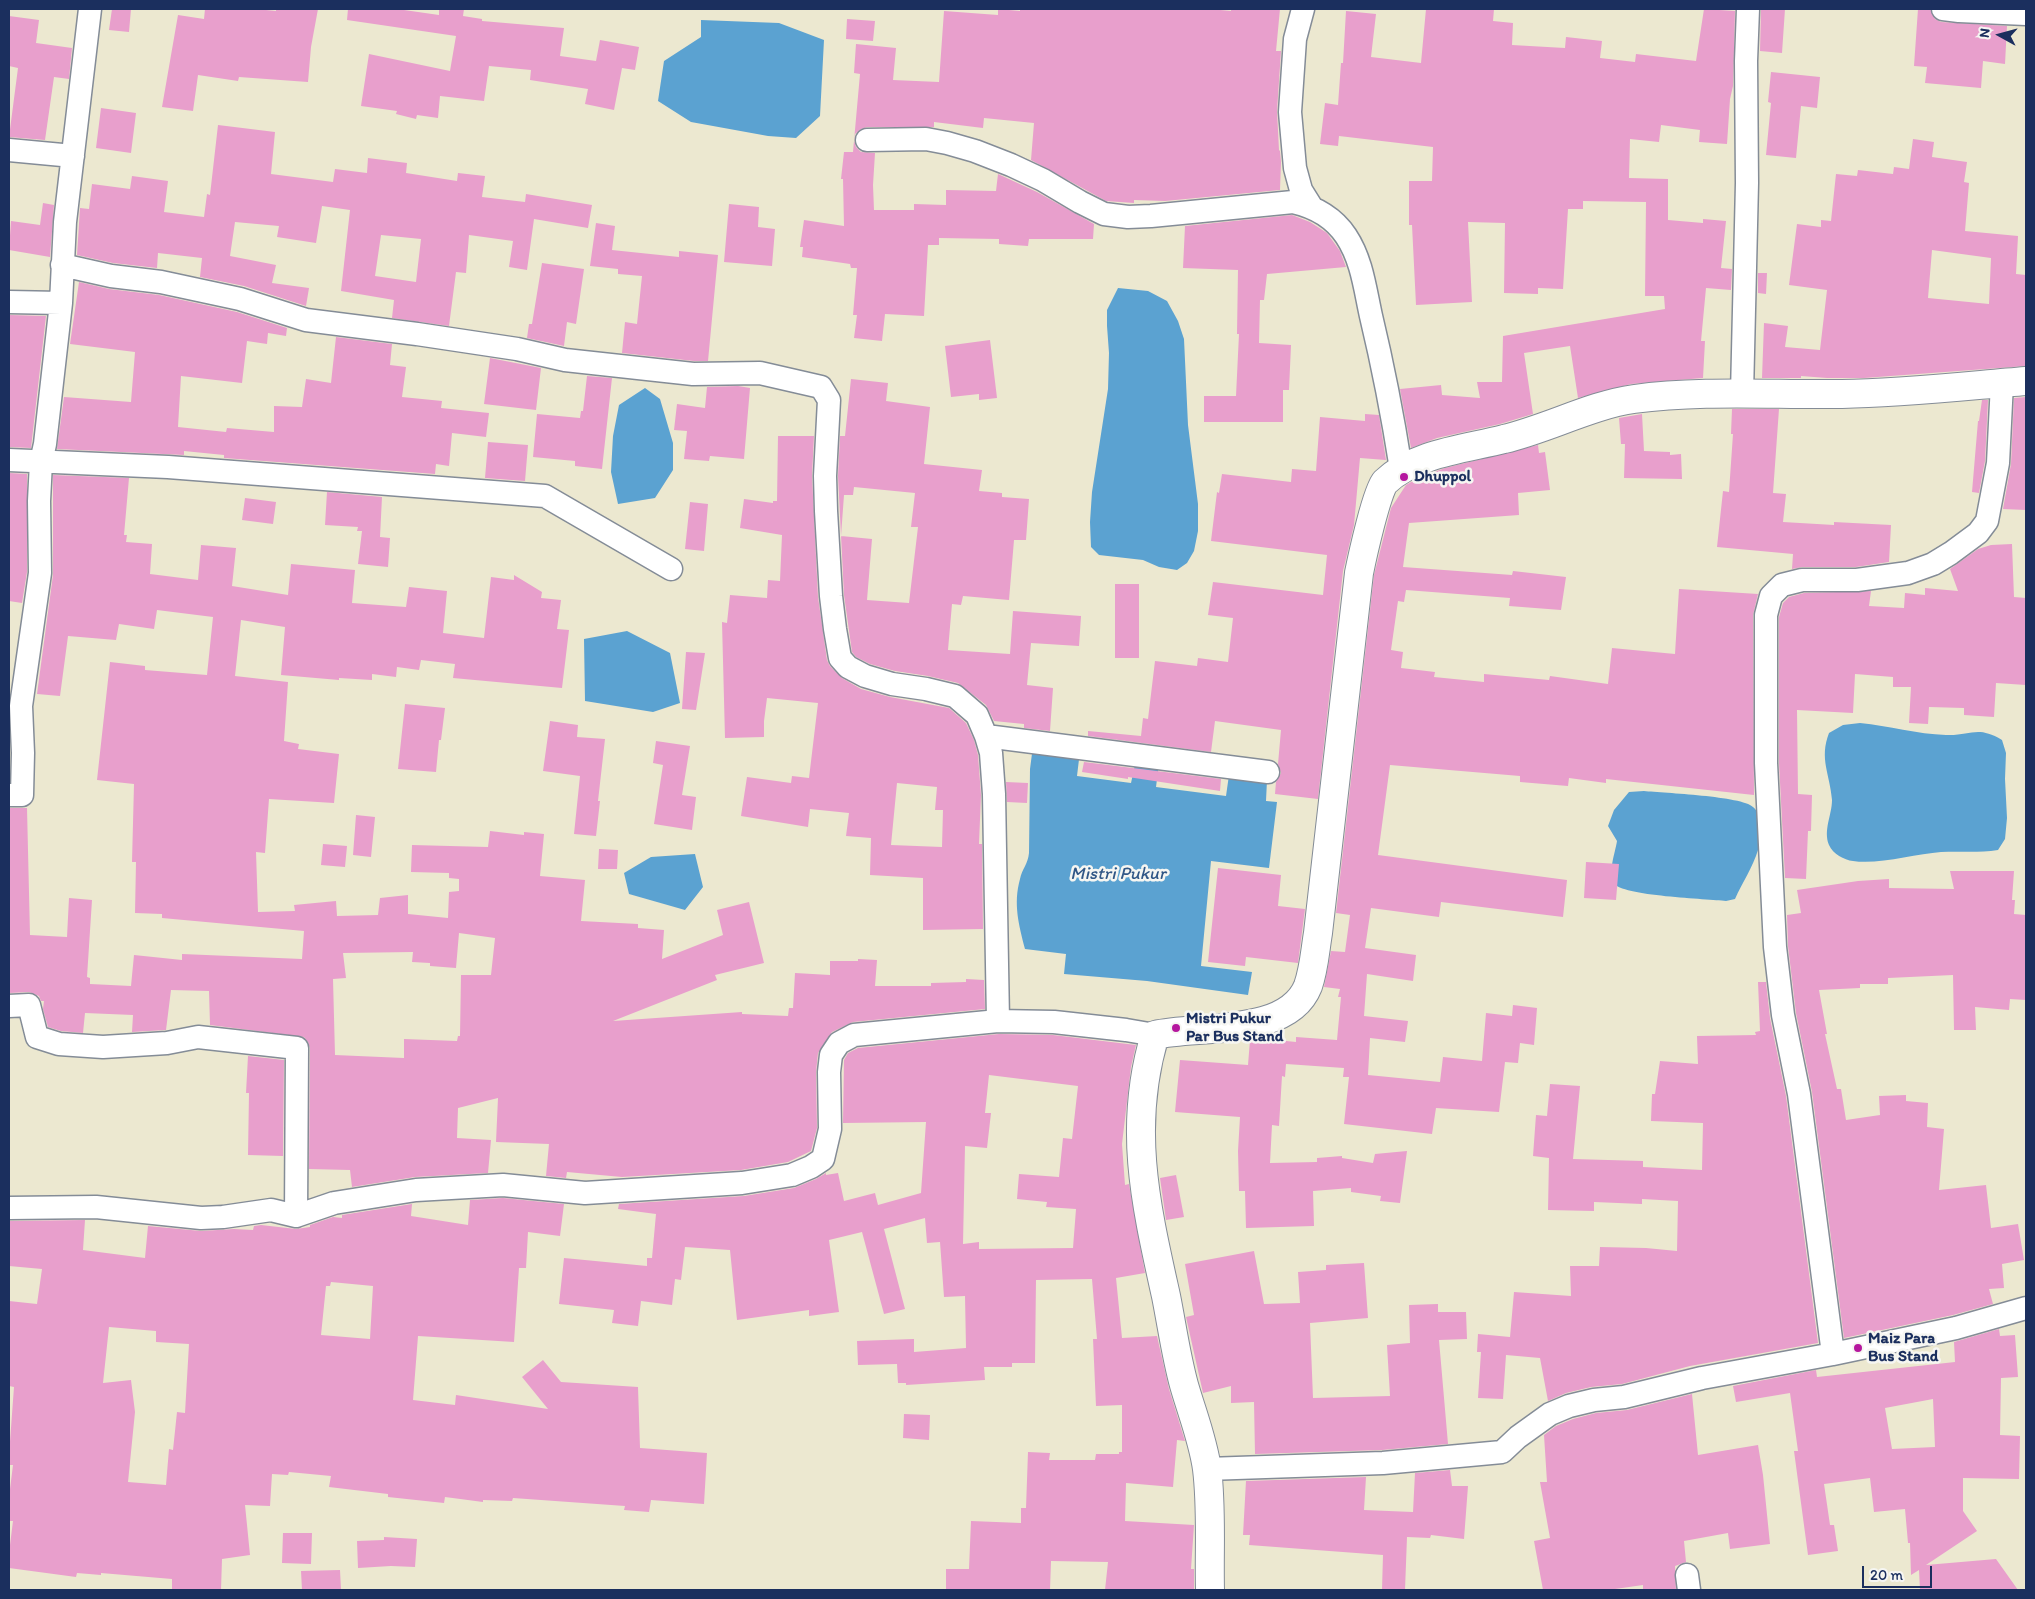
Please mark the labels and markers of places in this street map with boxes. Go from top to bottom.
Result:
place label: Dhuppol [1414,467,1471,487]
marker: Dhuppol [1398,471,1410,483]
place label: Mistri Pukur Par Bus Stand [1186,1009,1283,1047]
marker: Mistri Pukur Par Bus Stand [1170,1022,1182,1034]
place label: Maiz Para Bus Stand [1868,1329,1938,1367]
marker: Maiz Para Bus Stand [1852,1342,1864,1354]

